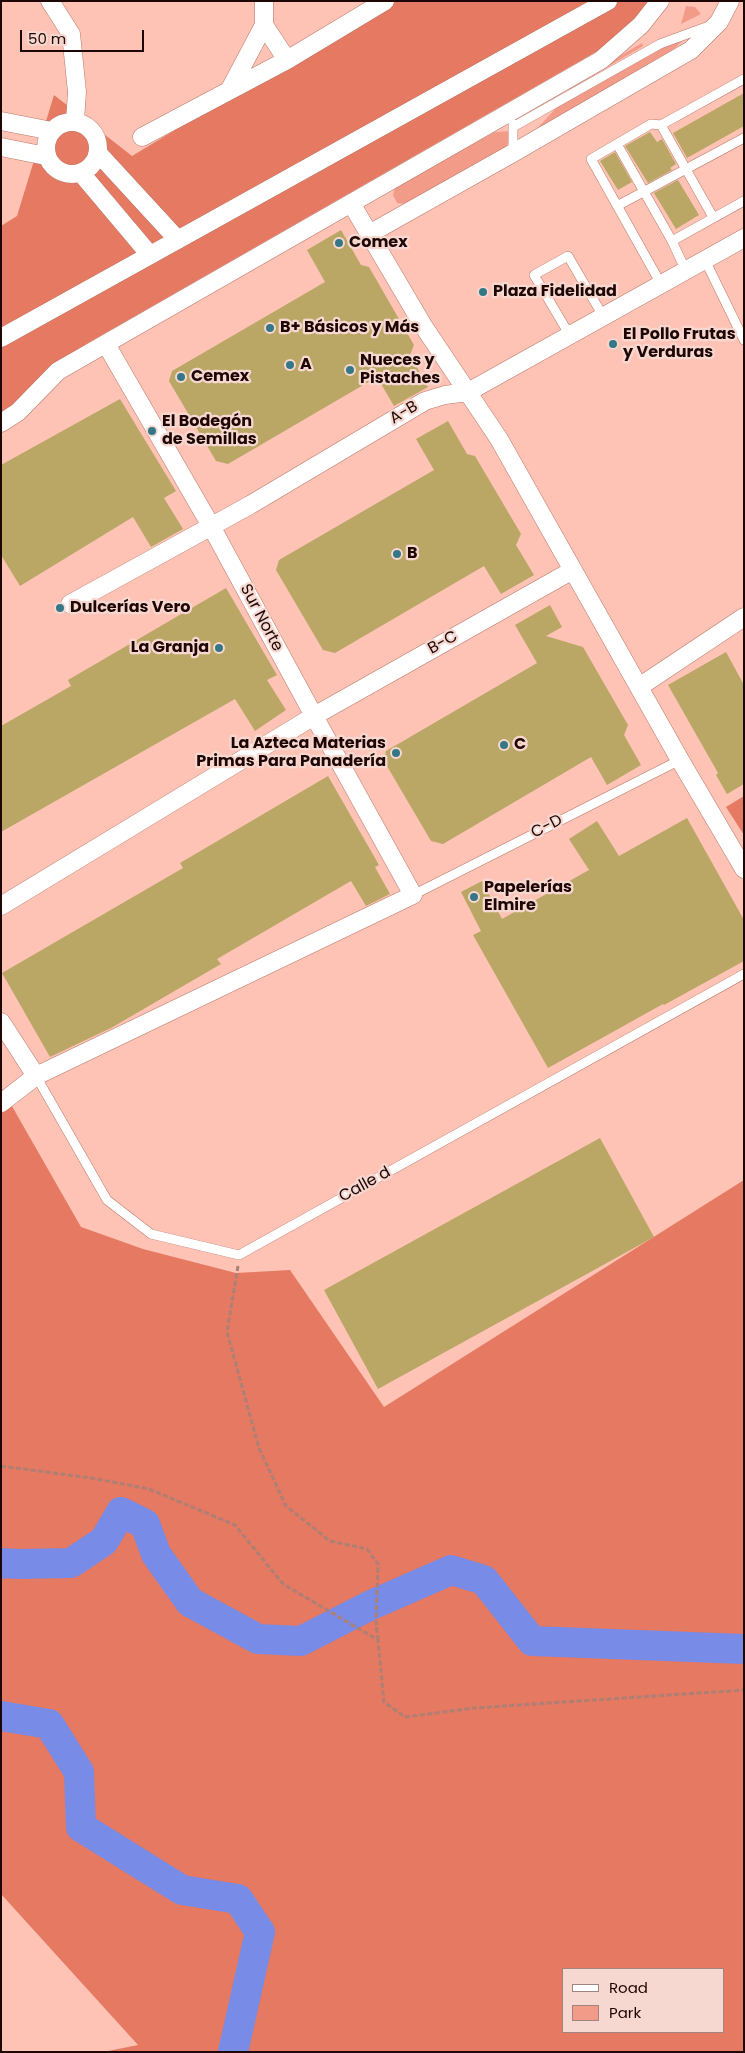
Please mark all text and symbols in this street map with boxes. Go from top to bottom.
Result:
scale bar [22,20,146,52]
text: 50 m [28,28,66,49]
place label: Comex [349,233,408,253]
marker: Comex [333,237,345,249]
place label: Plaza Fidelidad [493,282,617,302]
marker: Plaza Fidelidad [477,286,489,298]
place label: B+ Básicos y Más [280,318,419,338]
marker: B+ Básicos y Más [264,322,276,334]
place label: El Pollo Frutas y Verduras [623,325,736,363]
marker: El Pollo Frutas y Verduras [607,338,619,350]
place label: Nueces y Pistaches [360,351,440,389]
place label: A [300,355,312,375]
marker: A [284,359,296,371]
marker: Nueces y Pistaches [344,364,356,376]
place label: Cemex [191,367,249,387]
marker: Cemex [175,371,187,383]
street label: A-B [386,397,422,429]
place label: El Bodegón de Semillas [162,412,257,450]
marker: El Bodegón de Semillas [146,425,158,437]
place label: B [407,544,418,564]
marker: B [391,548,403,560]
street label: Sur Norte [235,581,287,655]
place label: Dulcerías Vero [70,598,190,618]
marker: Dulcerías Vero [54,602,66,614]
street label: B-C [425,627,461,659]
place label: La Granja [131,638,209,658]
marker: La Granja [213,642,225,654]
place label: La Azteca Materias Primas Para Panadería [196,734,386,772]
place label: C [514,735,526,755]
marker: C [498,739,510,751]
marker: La Azteca Materias Primas Para Panadería [390,747,402,759]
street label: C-D [528,811,566,843]
place label: Papelerías Elmire [484,878,572,916]
marker: Papelerías Elmire [468,891,480,903]
street label: Calle d [336,1163,394,1207]
legend [562,1968,725,2033]
text: Road [609,1977,648,1998]
text: Park [609,2002,641,2023]

